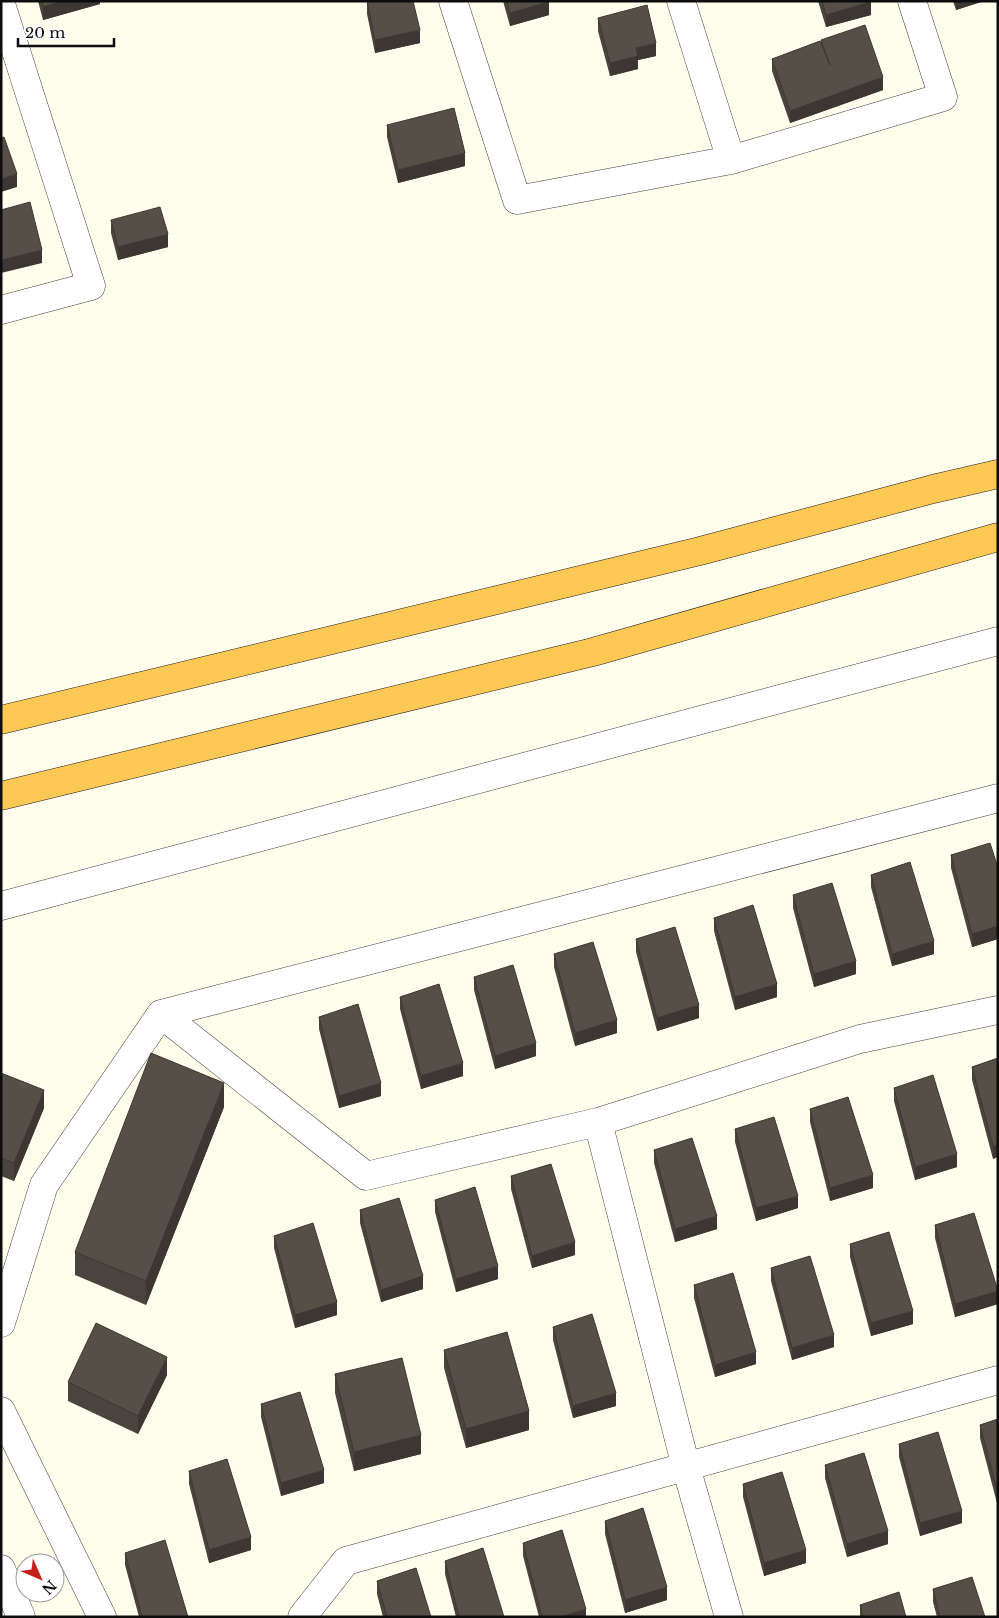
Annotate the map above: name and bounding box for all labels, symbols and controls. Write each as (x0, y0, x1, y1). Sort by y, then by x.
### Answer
scale bar (18, 15, 114, 47)
text: 20 m (25, 23, 65, 42)
north arrow (15, 1553, 65, 1603)
text: N (38, 1576, 60, 1598)

